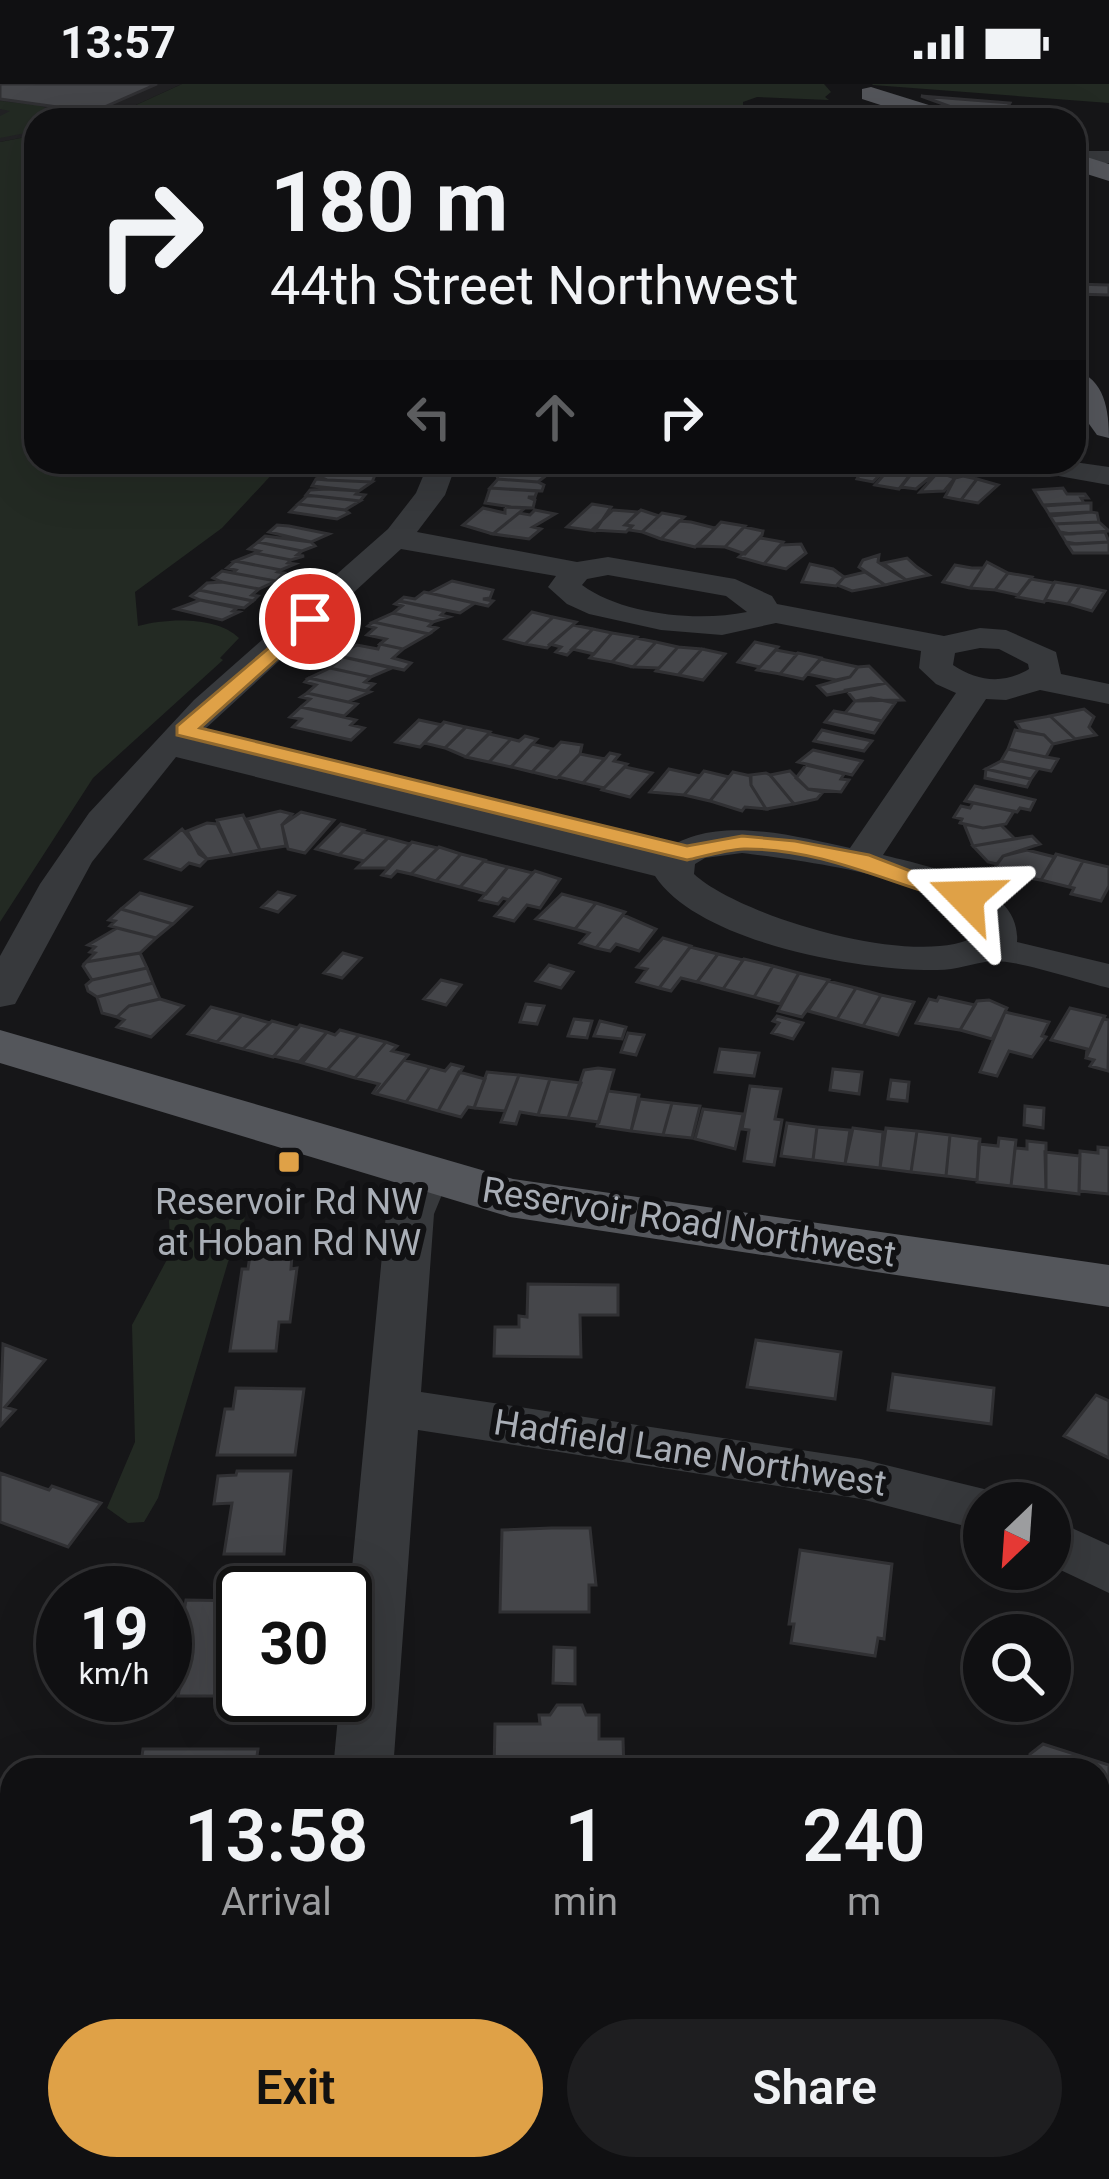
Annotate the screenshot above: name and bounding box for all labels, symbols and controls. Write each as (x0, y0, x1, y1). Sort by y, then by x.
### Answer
text: 13:57 (60, 16, 176, 69)
text: 180 m (270, 153, 508, 252)
icon: right (72, 156, 228, 312)
text: 44th Street Northwest (270, 254, 798, 317)
icon: left (396, 384, 462, 450)
icon: ahead (522, 384, 588, 450)
icon: right (648, 384, 714, 450)
pin (259, 568, 361, 670)
icon: arrive (277, 586, 343, 652)
position arrow (903, 834, 1029, 960)
marker: Reservoir Rd NW at Hoban Rd NW (276, 1149, 302, 1175)
street label: Reservoir Road Northwest (479, 1169, 899, 1275)
place label: Reservoir Rd NW at Hoban Rd NW (155, 1181, 423, 1264)
street label: Hadfield Lane Northwest (491, 1401, 889, 1505)
north arrow (963, 1482, 1071, 1590)
map controls (963, 1482, 1071, 1722)
speed limit sign: 30 (216, 1566, 372, 1722)
text: 19 (80, 1593, 148, 1664)
button: search (963, 1614, 1071, 1722)
text: km/h (79, 1656, 149, 1691)
text: 13:58 (184, 1794, 368, 1879)
text: 1 (565, 1794, 606, 1879)
text: 240 (802, 1794, 926, 1879)
text: Arrival (221, 1879, 332, 1925)
text: min (553, 1879, 618, 1925)
text: m (847, 1879, 881, 1925)
button: Exit (48, 2019, 543, 2157)
button: Share (567, 2019, 1062, 2157)

